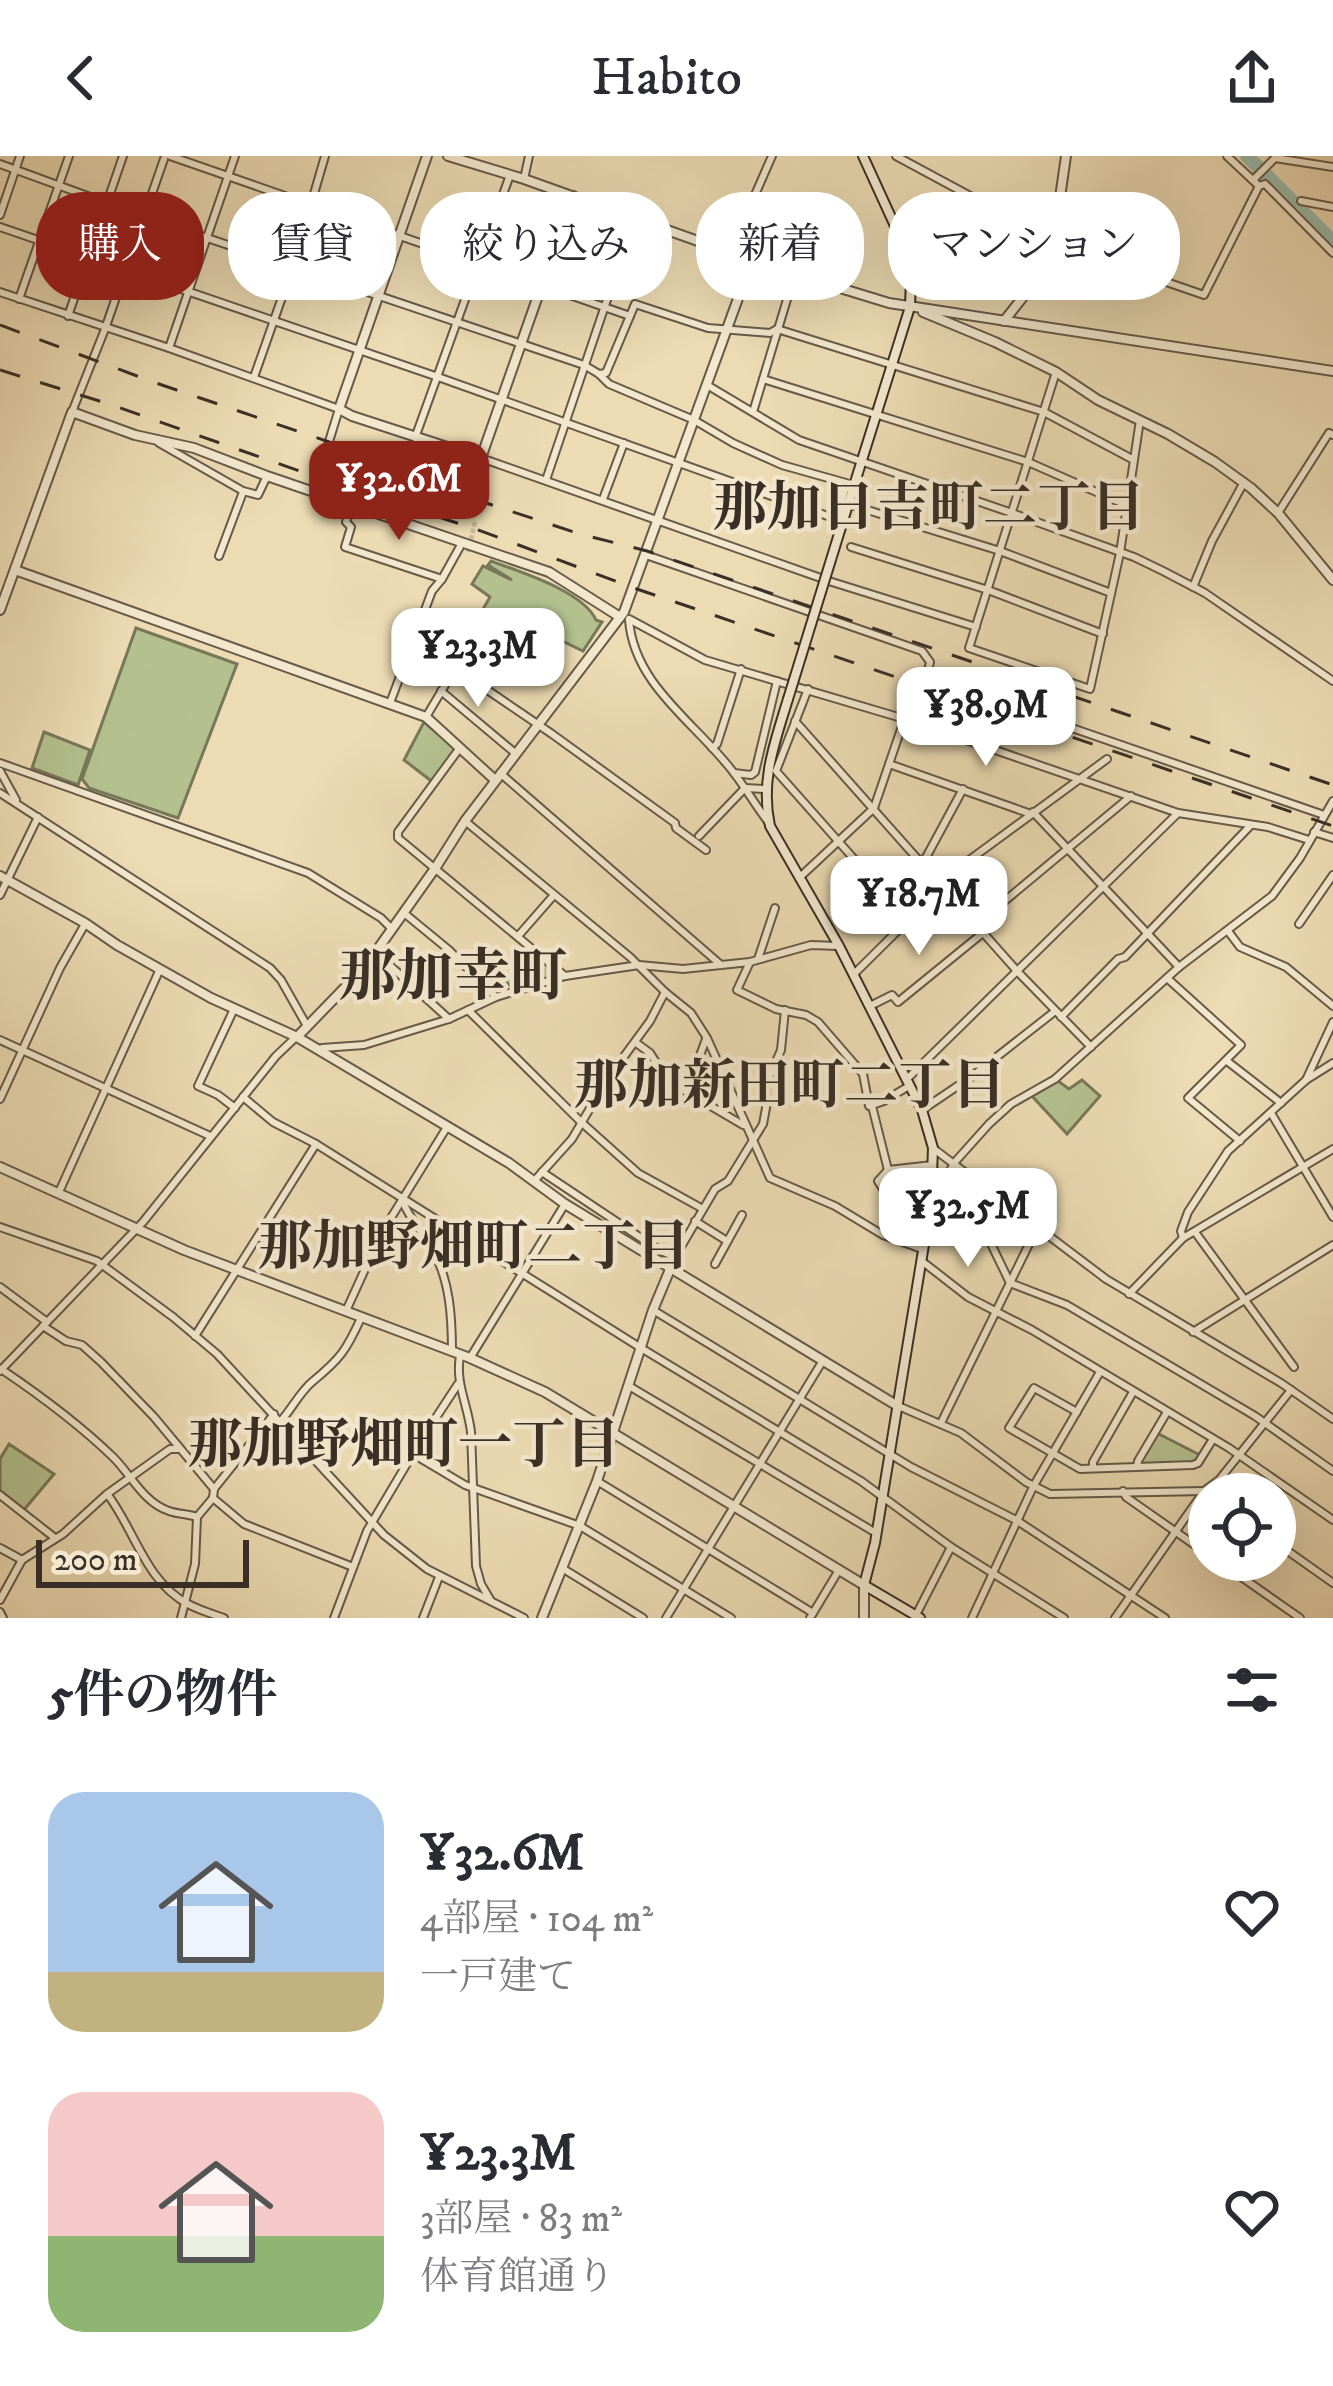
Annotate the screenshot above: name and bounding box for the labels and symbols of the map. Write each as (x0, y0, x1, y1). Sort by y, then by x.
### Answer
pin: ¥32.6M (301, 441, 497, 543)
district label: 那加日吉町二丁目 (713, 476, 1145, 543)
pin: ¥23.3M (380, 608, 576, 710)
pin: ¥38.9M (888, 667, 1084, 769)
pin: ¥18.7M (821, 856, 1017, 958)
district label: 那加幸町 (339, 943, 567, 1014)
district label: 那加新田町二丁目 (574, 1054, 1006, 1121)
pin: ¥32.5M (870, 1168, 1066, 1270)
district label: 那加野畑町二丁目 (258, 1215, 690, 1282)
district label: 那加野畑町一丁目 (188, 1413, 620, 1480)
scale bar (36, 1534, 249, 1587)

